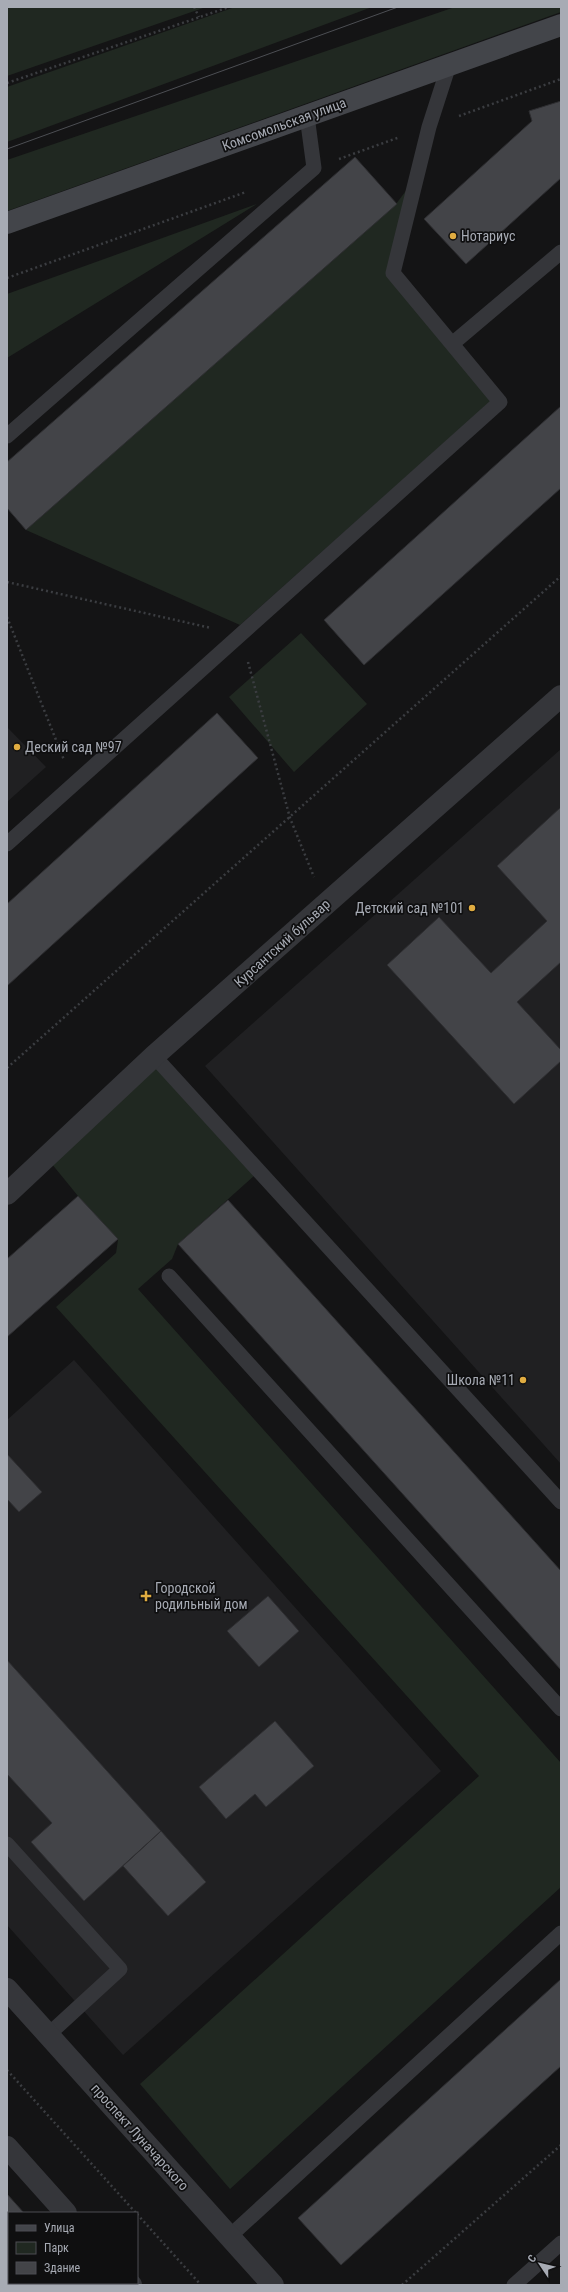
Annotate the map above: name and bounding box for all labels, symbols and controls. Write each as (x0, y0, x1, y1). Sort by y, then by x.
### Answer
street label: Комсомольская улица (220, 94, 348, 154)
place label: Нотариус (461, 228, 515, 244)
marker: Нотариус (448, 231, 458, 241)
place label: Деский сад №97 (25, 739, 122, 755)
marker: Деский сад №97 (12, 742, 22, 752)
street label: Курсантский бульвар (231, 896, 333, 990)
place label: Детский сад №101 (355, 900, 464, 916)
marker: Детский сад №101 (467, 903, 477, 913)
place label: Школа №11 (447, 1372, 515, 1388)
marker: Школа №11 (518, 1375, 528, 1385)
place label: Городской родильный дом (155, 1580, 247, 1612)
marker: Городской родильный дом (140, 1590, 152, 1602)
street label: проспект Луначарского (88, 2080, 192, 2194)
legend (8, 2212, 138, 2284)
text: Улица (44, 2221, 75, 2235)
text: Парк (44, 2241, 69, 2255)
north arrow (520, 2244, 560, 2284)
text: С (525, 2252, 539, 2265)
text: Здание (44, 2261, 81, 2275)

